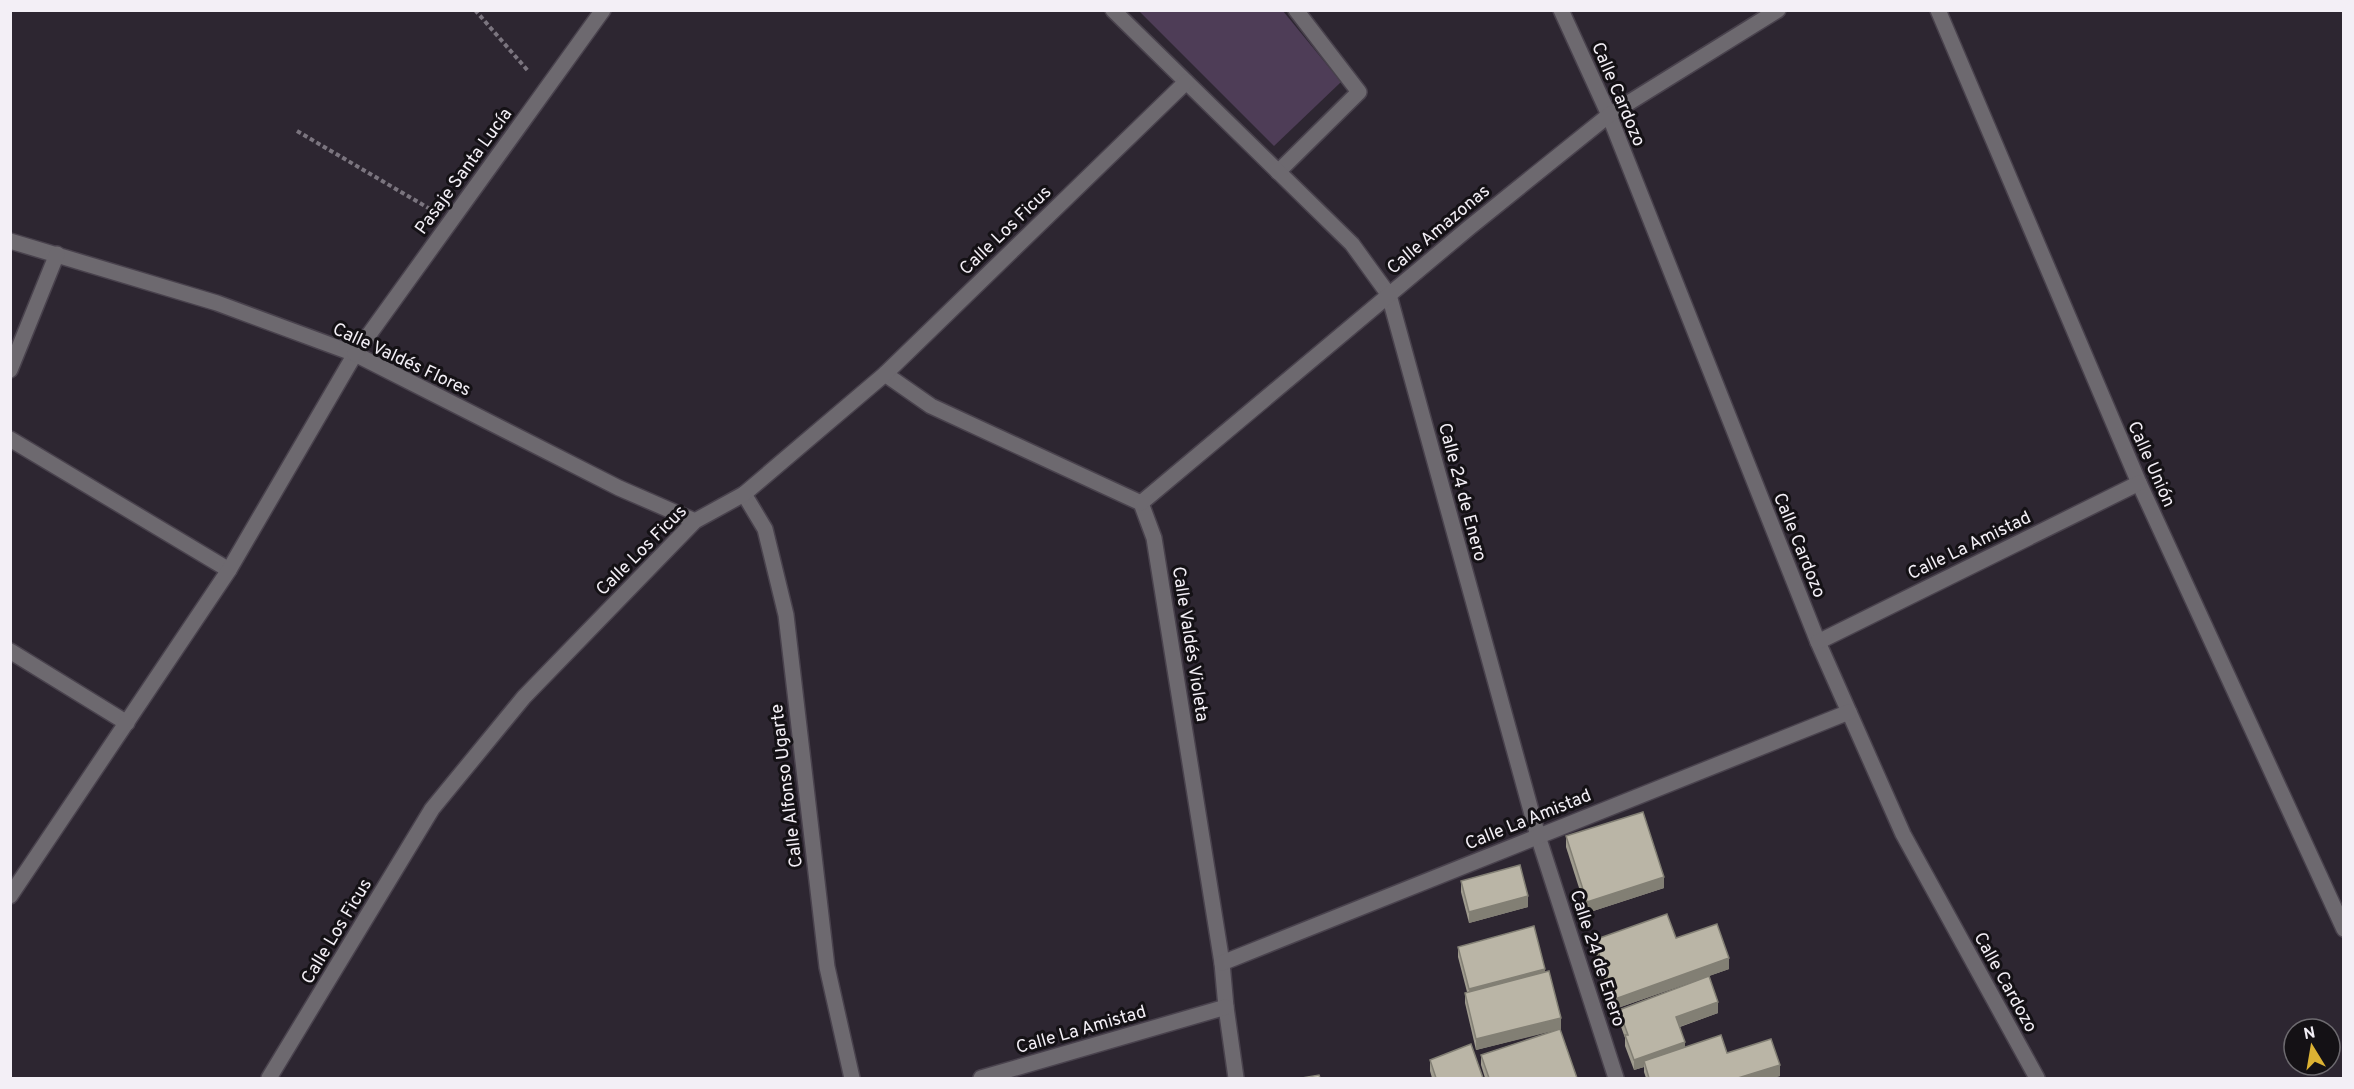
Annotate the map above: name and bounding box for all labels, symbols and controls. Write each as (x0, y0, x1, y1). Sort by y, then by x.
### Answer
street label: Calle Cardozo (1585, 39, 1650, 150)
street label: Pasaje Santa Lucía (411, 104, 518, 240)
street label: Calle Amazonas (1383, 180, 1495, 280)
street label: Calle Los Ficus (955, 181, 1057, 281)
street label: Calle Valdés Flores (328, 318, 474, 403)
street label: Calle Unión (2121, 418, 2180, 511)
street label: Calle 24 de Enero (1432, 421, 1491, 564)
street label: Calle Cardozo (1767, 490, 1830, 601)
street label: Calle Los Ficus (592, 501, 692, 601)
street label: Calle La Amistad (1904, 507, 2035, 586)
street label: Calle Valdés Violeta (1166, 565, 1213, 723)
street label: Calle Alfonso Ugarte (766, 703, 809, 869)
street label: Calle La Amistad (1462, 785, 1595, 856)
street label: Calle Los Ficus (297, 875, 378, 989)
street label: Calle 24 de Enero (1564, 887, 1629, 1030)
street label: Calle Cardozo (1968, 928, 2042, 1037)
street label: Calle La Amistad (1014, 1001, 1149, 1060)
north arrow (2282, 1017, 2342, 1077)
text: N (2302, 1023, 2317, 1045)

